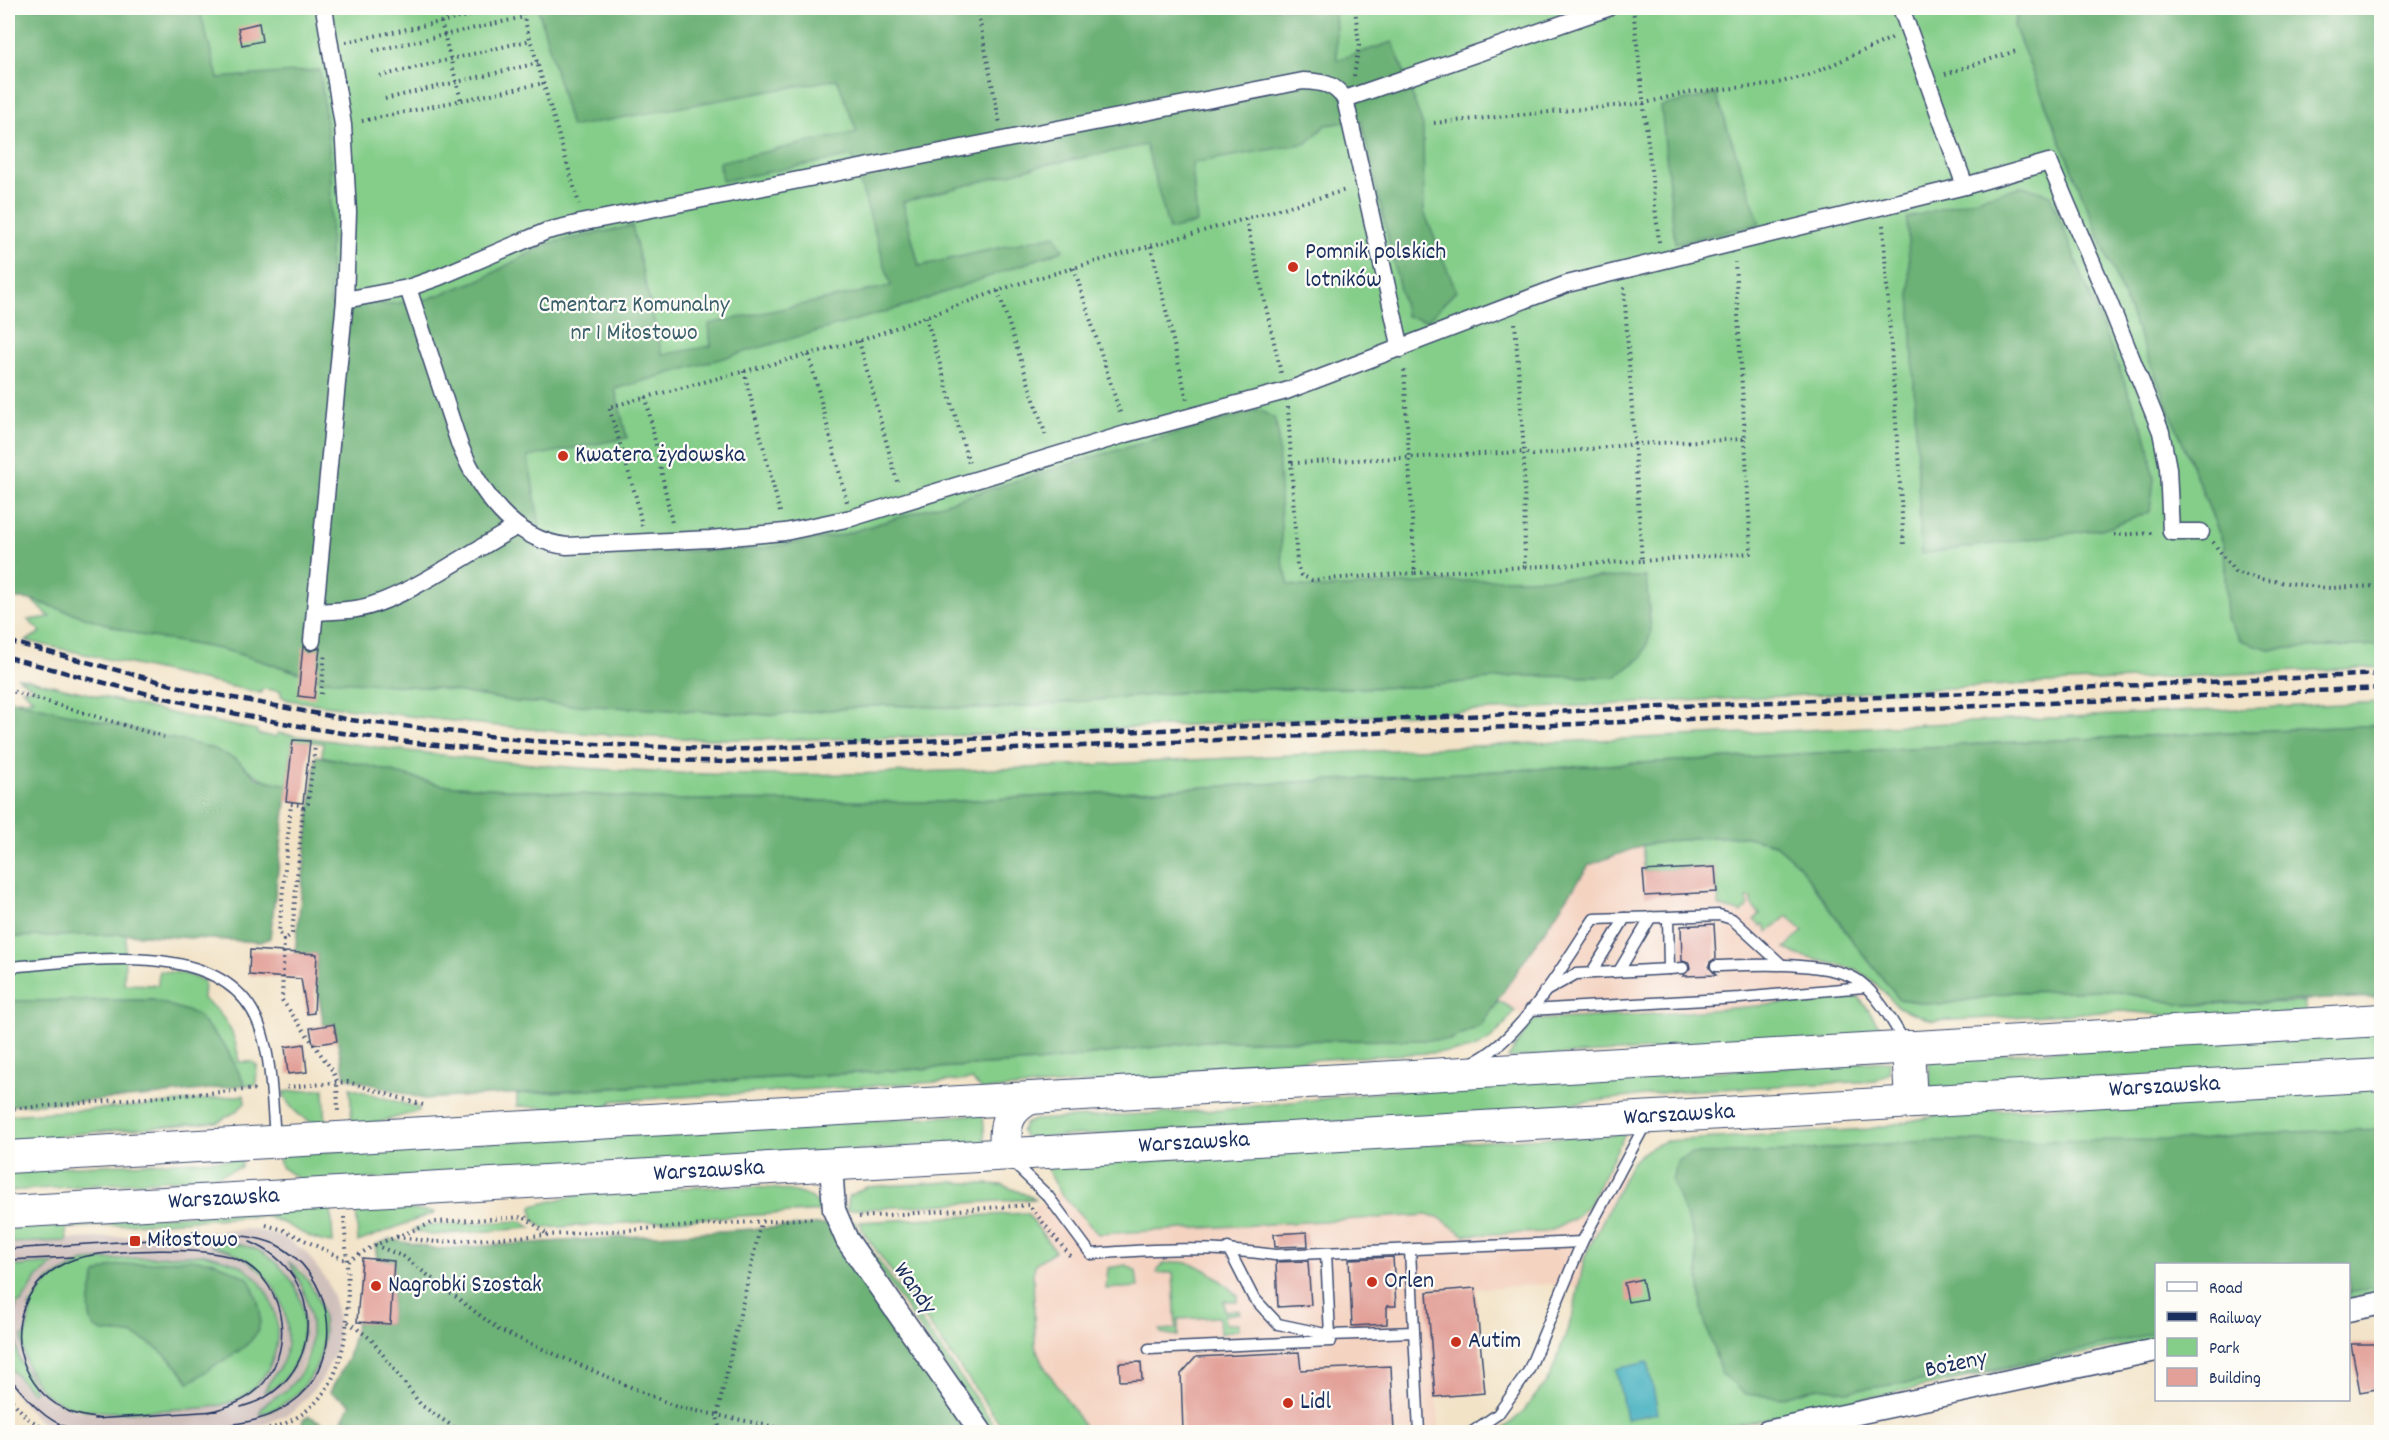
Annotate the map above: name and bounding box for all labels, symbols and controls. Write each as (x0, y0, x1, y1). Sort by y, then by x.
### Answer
place label: Pomnik polskich lotników (1305, 236, 1446, 298)
marker: Pomnik polskich lotników (1286, 260, 1300, 274)
park label: Cmentarz Komunalny nr 1 Miłostowo (538, 289, 731, 351)
place label: Kwatera żydowska (575, 439, 746, 473)
marker: Kwatera żydowska (556, 449, 570, 463)
street label: Warszawska (2108, 1067, 2222, 1108)
street label: Warszawska (1623, 1095, 1736, 1136)
street label: Warszawska (1138, 1123, 1251, 1164)
street label: Warszawska (652, 1151, 766, 1192)
street label: Warszawska (167, 1179, 281, 1220)
place label: Miłostowo (147, 1224, 238, 1258)
marker: Miłostowo (128, 1234, 142, 1248)
street label: Wandy (884, 1256, 945, 1323)
legend (2155, 1263, 2350, 1401)
place label: Orlen (1384, 1265, 1434, 1299)
place label: Nagrobki Szostak (388, 1269, 542, 1303)
marker: Orlen (1365, 1275, 1379, 1289)
text: Road (2209, 1277, 2243, 1302)
marker: Nagrobki Szostak (369, 1279, 383, 1293)
text: Railway (2209, 1307, 2262, 1332)
place label: Autim (1468, 1325, 1521, 1359)
marker: Autim (1449, 1335, 1463, 1349)
text: Park (2209, 1337, 2240, 1362)
street label: Bożeny (1922, 1342, 1991, 1388)
text: Building (2209, 1367, 2261, 1392)
place label: Lidl (1300, 1386, 1331, 1420)
marker: Lidl (1281, 1396, 1295, 1410)

